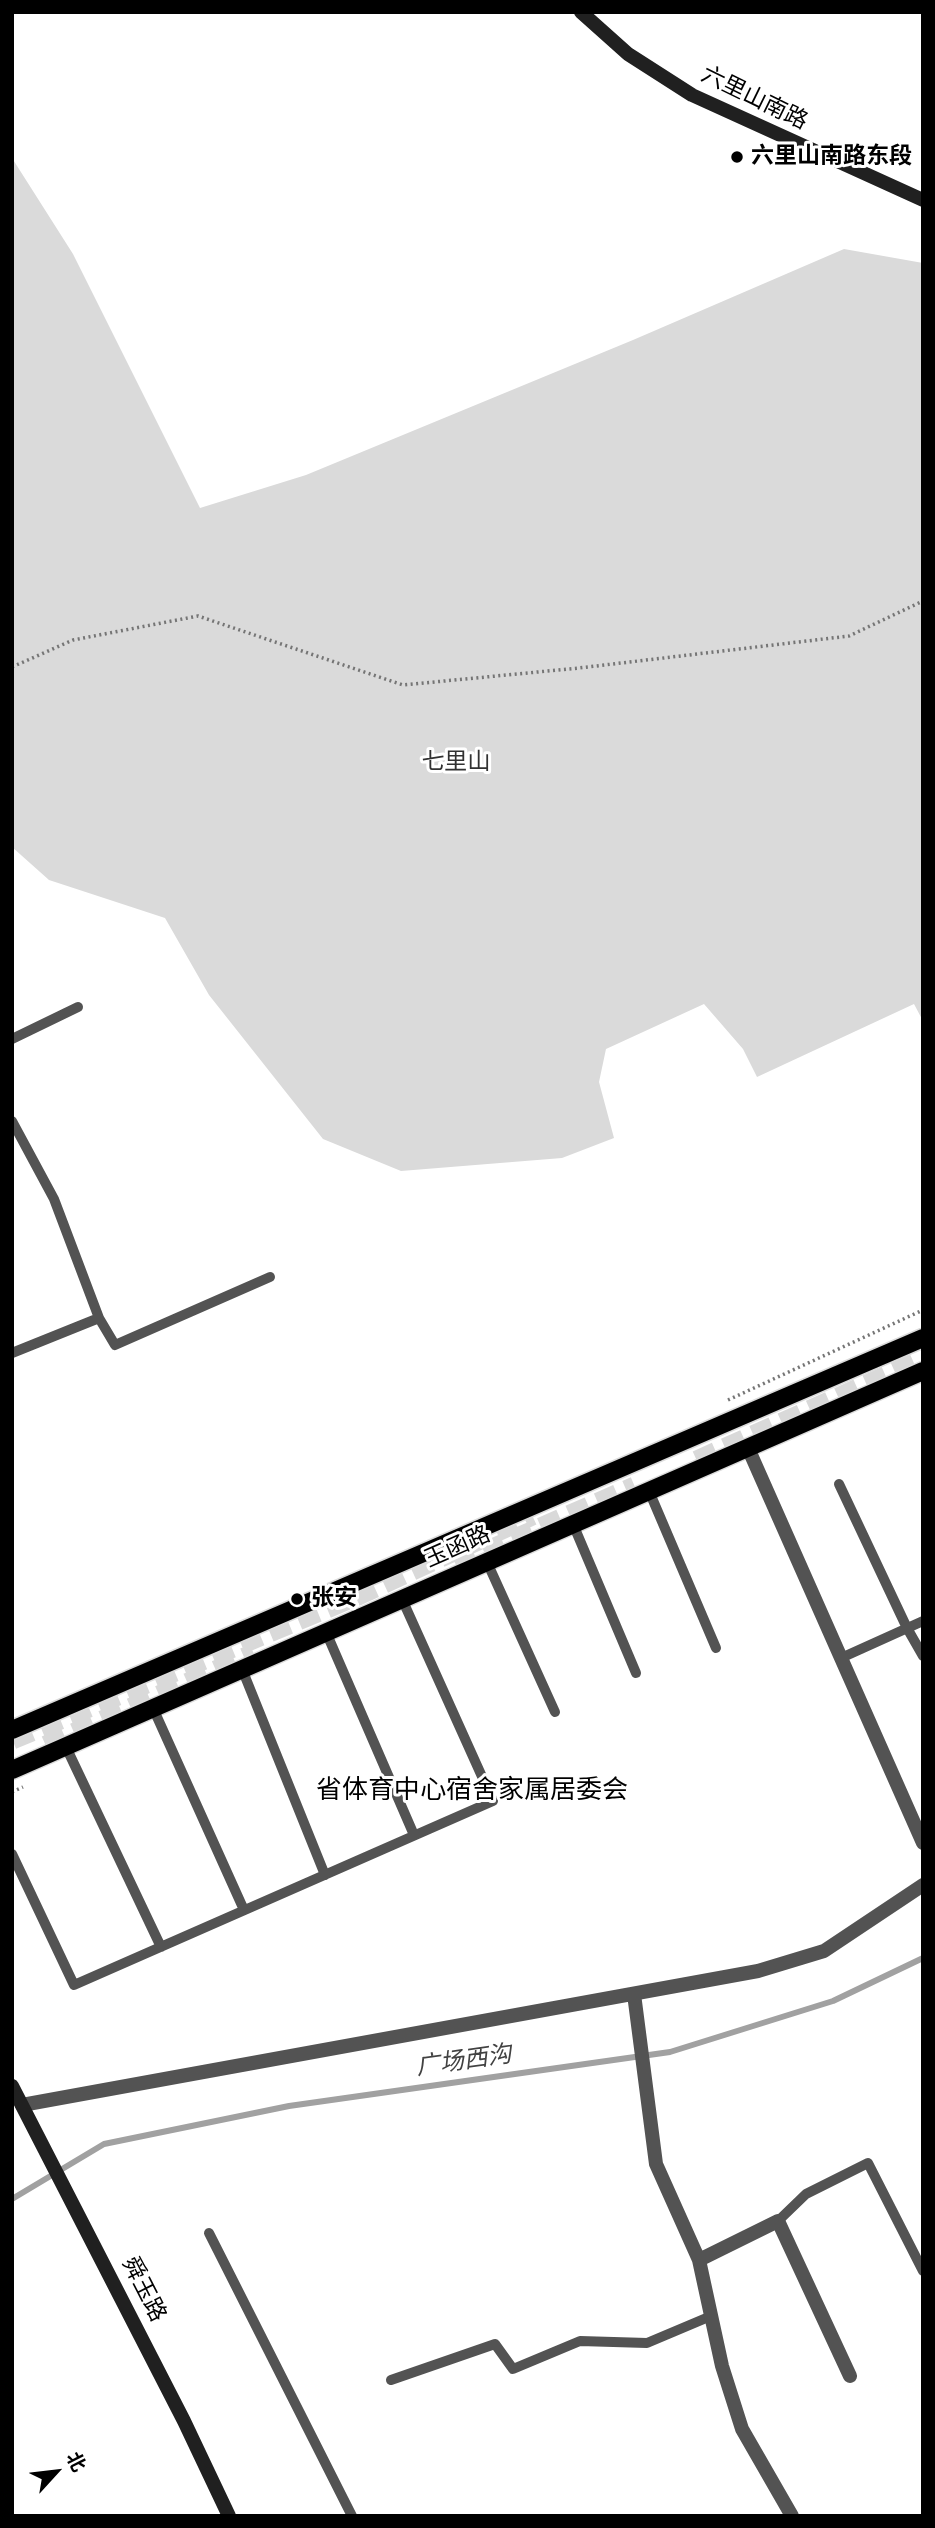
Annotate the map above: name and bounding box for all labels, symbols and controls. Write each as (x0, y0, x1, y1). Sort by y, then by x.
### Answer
street label: 六里山南路 (696, 61, 812, 137)
place label: 六里山南路东段 (751, 143, 912, 171)
marker: 六里山南路东段 (729, 149, 745, 165)
park label: 七里山 (422, 749, 490, 777)
street label: 玉函路 (421, 1521, 495, 1575)
place label: 张安 (311, 1585, 357, 1613)
marker: 张安 (289, 1591, 305, 1607)
district label: 省体育中心宿舍家属居委会 (316, 1775, 628, 1807)
water label: 广场西沟 (414, 2041, 514, 2083)
street label: 舜玉路 (115, 2253, 171, 2327)
north arrow (21, 2437, 91, 2507)
text: 北 (61, 2449, 90, 2476)

